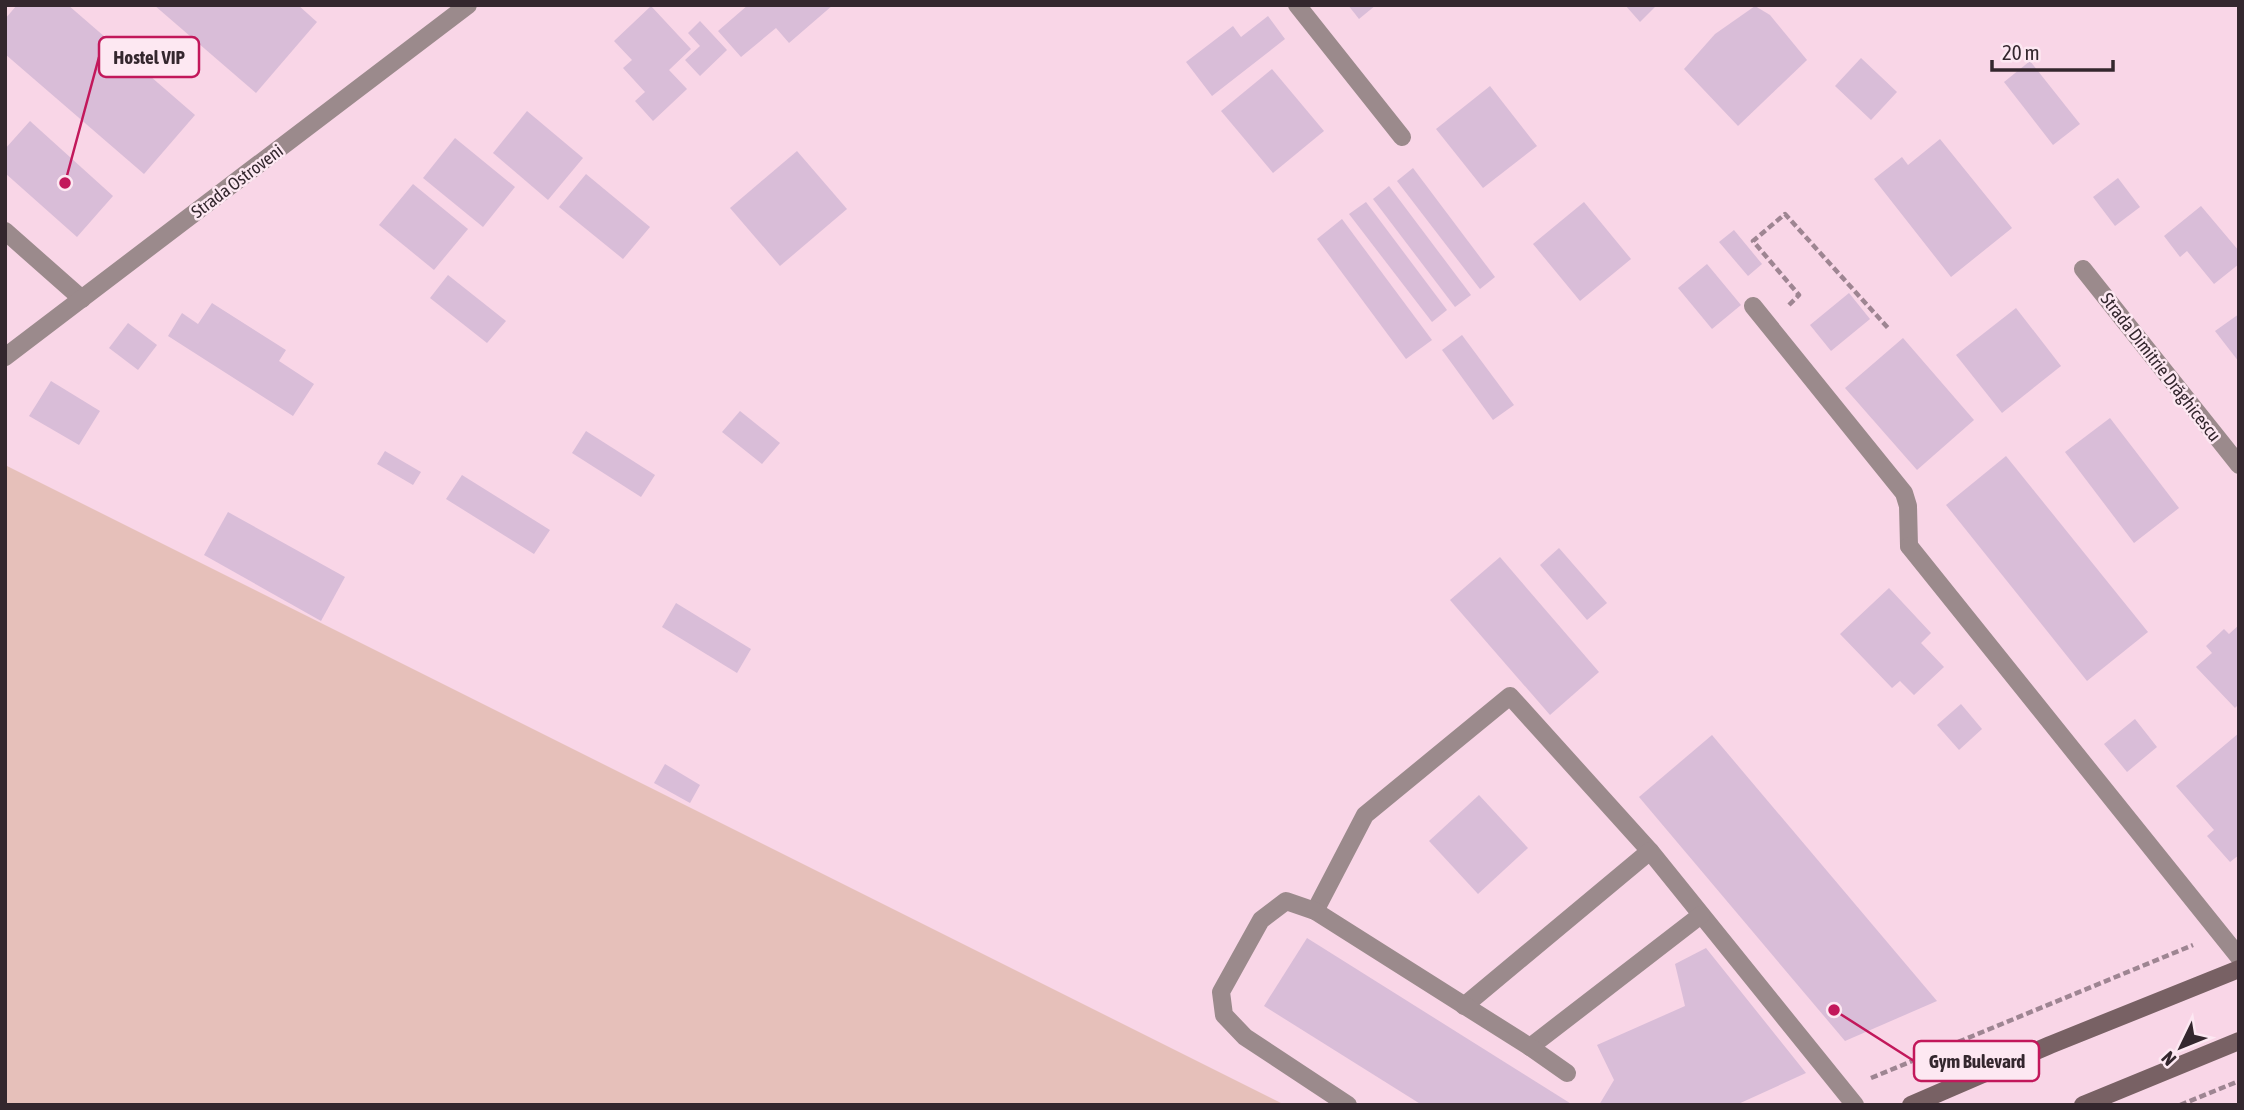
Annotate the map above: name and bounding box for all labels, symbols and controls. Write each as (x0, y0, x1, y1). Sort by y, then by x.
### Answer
scale bar (1992, 28, 2113, 72)
callout: Hostel VIP (99, 37, 199, 77)
text: 20 m (2002, 40, 2040, 64)
text: Hostel VIP (113, 46, 186, 68)
street label: Strada Ostroveni (187, 140, 287, 222)
street label: Strada Dimitrie Drăghicescu (2097, 289, 2225, 445)
north arrow (2146, 1012, 2216, 1082)
callout: Gym Bulevard (1914, 1041, 2039, 1081)
text: N (2157, 1047, 2180, 1070)
text: Gym Bulevard (1929, 1050, 2025, 1072)

